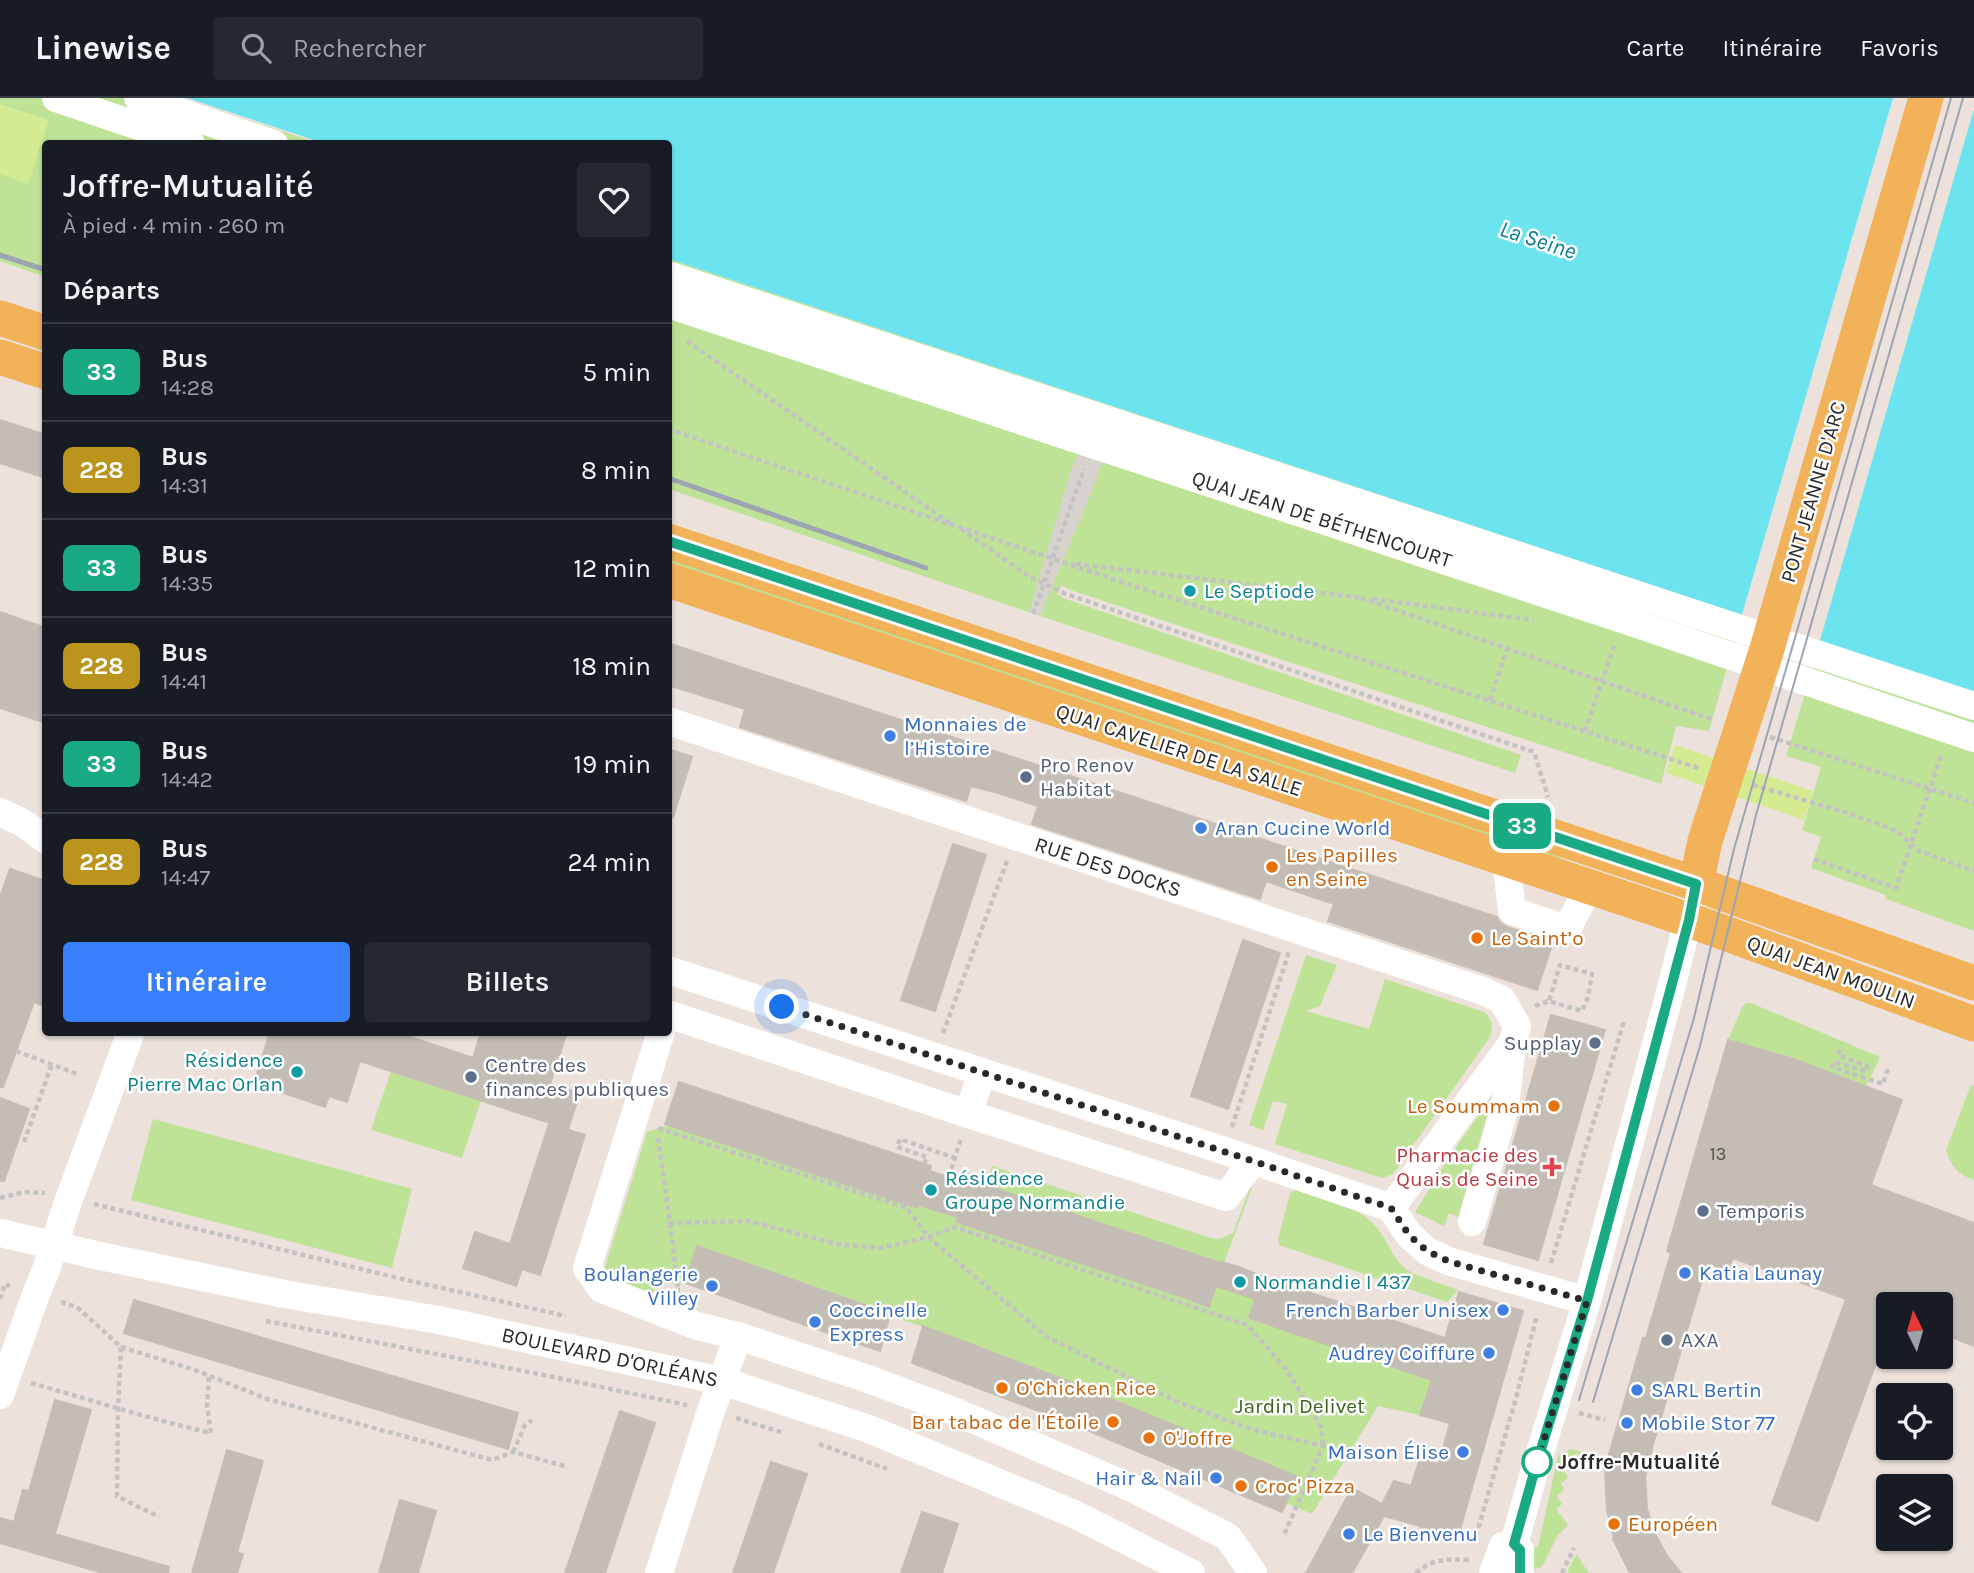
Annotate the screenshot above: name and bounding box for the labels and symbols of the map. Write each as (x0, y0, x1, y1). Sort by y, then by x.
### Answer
water label: La Seine (1496, 215, 1580, 265)
street label: PONT JEANNE D'ARC (1776, 399, 1850, 585)
street label: QUAI JEAN DE BÉTHENCOURT (1189, 466, 1455, 573)
place label: Le Septiode (1204, 579, 1314, 603)
marker: Le Septiode (1182, 583, 1198, 599)
street label: QUAI CAVELIER DE LA SALLE (1053, 699, 1305, 801)
place label: Monnaies de l’Histoire (904, 712, 1026, 760)
marker: Monnaies de l’Histoire (882, 728, 898, 744)
place label: Pro Renov Habitat (1040, 753, 1134, 801)
marker: Pro Renov Habitat (1018, 769, 1034, 785)
line badge: 33 (1490, 803, 1554, 849)
place label: Aran Cucine World (1215, 816, 1391, 840)
marker: Aran Cucine World (1193, 820, 1209, 836)
street label: RUE DES DOCKS (1032, 832, 1184, 902)
place label: Les Papilles en Seine (1286, 843, 1398, 891)
marker: Les Papilles en Seine (1264, 859, 1280, 875)
place label: Le Saint’o (1491, 926, 1584, 950)
marker: Le Saint’o (1469, 930, 1485, 946)
street label: QUAI JEAN MOULIN (1744, 930, 1918, 1014)
your location (764, 989, 799, 1024)
place label: Supplay (1504, 1031, 1581, 1055)
marker: Supplay (1587, 1035, 1603, 1051)
place label: Résidence Pierre Mac Orlan (127, 1048, 283, 1096)
place label: Centre des finances publiques (485, 1053, 669, 1101)
marker: Résidence Pierre Mac Orlan (289, 1064, 305, 1080)
marker: Centre des finances publiques (463, 1069, 479, 1085)
place label: Le Soummam (1407, 1094, 1540, 1118)
marker: Le Soummam (1546, 1098, 1562, 1114)
place label: Pharmacie des Quais de Seine (1396, 1143, 1538, 1191)
house number: 13 (1710, 1143, 1726, 1165)
marker: Pharmacie des Quais de Seine (1544, 1159, 1560, 1175)
place label: Résidence Groupe Normandie (945, 1166, 1125, 1214)
marker: Résidence Groupe Normandie (923, 1182, 939, 1198)
place label: Temporis (1717, 1199, 1805, 1223)
marker: Temporis (1695, 1203, 1711, 1219)
place label: Katia Launay (1699, 1261, 1822, 1285)
place label: Boulangerie Villey (583, 1262, 698, 1310)
marker: Katia Launay (1677, 1265, 1693, 1281)
place label: Normandie I 437 (1254, 1270, 1411, 1294)
marker: Normandie I 437 (1232, 1274, 1248, 1290)
marker: Boulangerie Villey (704, 1278, 720, 1294)
north arrow (1876, 1292, 1953, 1368)
place label: Coccinelle Express (829, 1298, 927, 1346)
place label: French Barber Unisex (1285, 1298, 1489, 1322)
marker: French Barber Unisex (1495, 1302, 1511, 1318)
marker: Coccinelle Express (807, 1314, 823, 1330)
street label: BOULEVARD D'ORLÉANS (500, 1322, 720, 1392)
place label: AXA (1681, 1328, 1719, 1352)
marker: AXA (1659, 1332, 1675, 1348)
place label: Audrey Coiffure (1329, 1341, 1475, 1365)
marker: Audrey Coiffure (1481, 1345, 1497, 1361)
place label: O'Chicken Rice (1016, 1376, 1156, 1400)
place label: SARL Bertin (1651, 1378, 1762, 1402)
marker: O'Chicken Rice (994, 1380, 1010, 1396)
marker: SARL Bertin (1629, 1382, 1645, 1398)
park label: Jardin Delivet (1235, 1394, 1365, 1418)
place label: Bar tabac de l'Étoile (911, 1410, 1099, 1434)
place label: Mobile Stor 77 (1641, 1411, 1775, 1435)
marker: Bar tabac de l'Étoile (1105, 1414, 1121, 1430)
marker: Mobile Stor 77 (1619, 1415, 1635, 1431)
place label: O'Joffre (1163, 1426, 1232, 1450)
marker: O'Joffre (1141, 1430, 1157, 1446)
place label: Maison Élise (1327, 1440, 1449, 1464)
marker: Maison Élise (1455, 1444, 1471, 1460)
marker: Joffre-Mutualité (1522, 1447, 1552, 1477)
place label: Joffre-Mutualité (1558, 1450, 1720, 1474)
place label: Hair & Nail (1095, 1466, 1202, 1490)
marker: Hair & Nail (1208, 1470, 1224, 1486)
place label: Croc' Pizza (1255, 1474, 1355, 1498)
marker: Croc' Pizza (1233, 1478, 1249, 1494)
place label: Européen (1628, 1512, 1718, 1536)
marker: Européen (1606, 1516, 1622, 1532)
place label: Le Bienvenu (1363, 1522, 1478, 1546)
marker: Le Bienvenu (1341, 1526, 1357, 1542)

